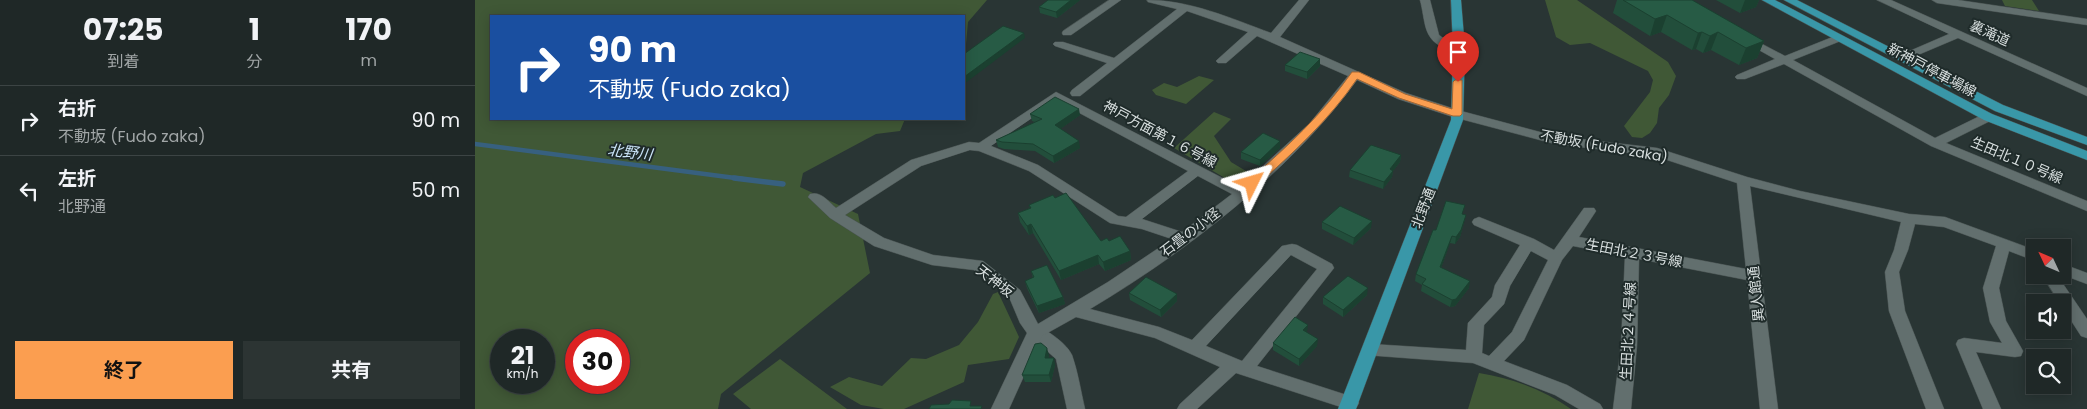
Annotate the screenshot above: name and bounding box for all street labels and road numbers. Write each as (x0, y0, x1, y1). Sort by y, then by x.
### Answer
street label: 裏滝道 (1967, 15, 2013, 51)
street label: 新神戸停車場線 (1884, 38, 1980, 102)
street label: 神戸方面第１６号線 (1100, 96, 1220, 172)
street label: 不動坂 (Fudo zaka) (1539, 125, 1669, 167)
street label: 生田北１０号線 (1968, 132, 2066, 188)
street label: 北野通 (1406, 185, 1440, 231)
street label: 石畳の小径 (1156, 203, 1224, 261)
street label: 生田北２３号線 (1584, 234, 1684, 272)
street label: 天神坂 (972, 260, 1018, 302)
street label: 異人館通 (1743, 265, 1769, 323)
street label: 生田北２４号線 (1615, 282, 1641, 380)

